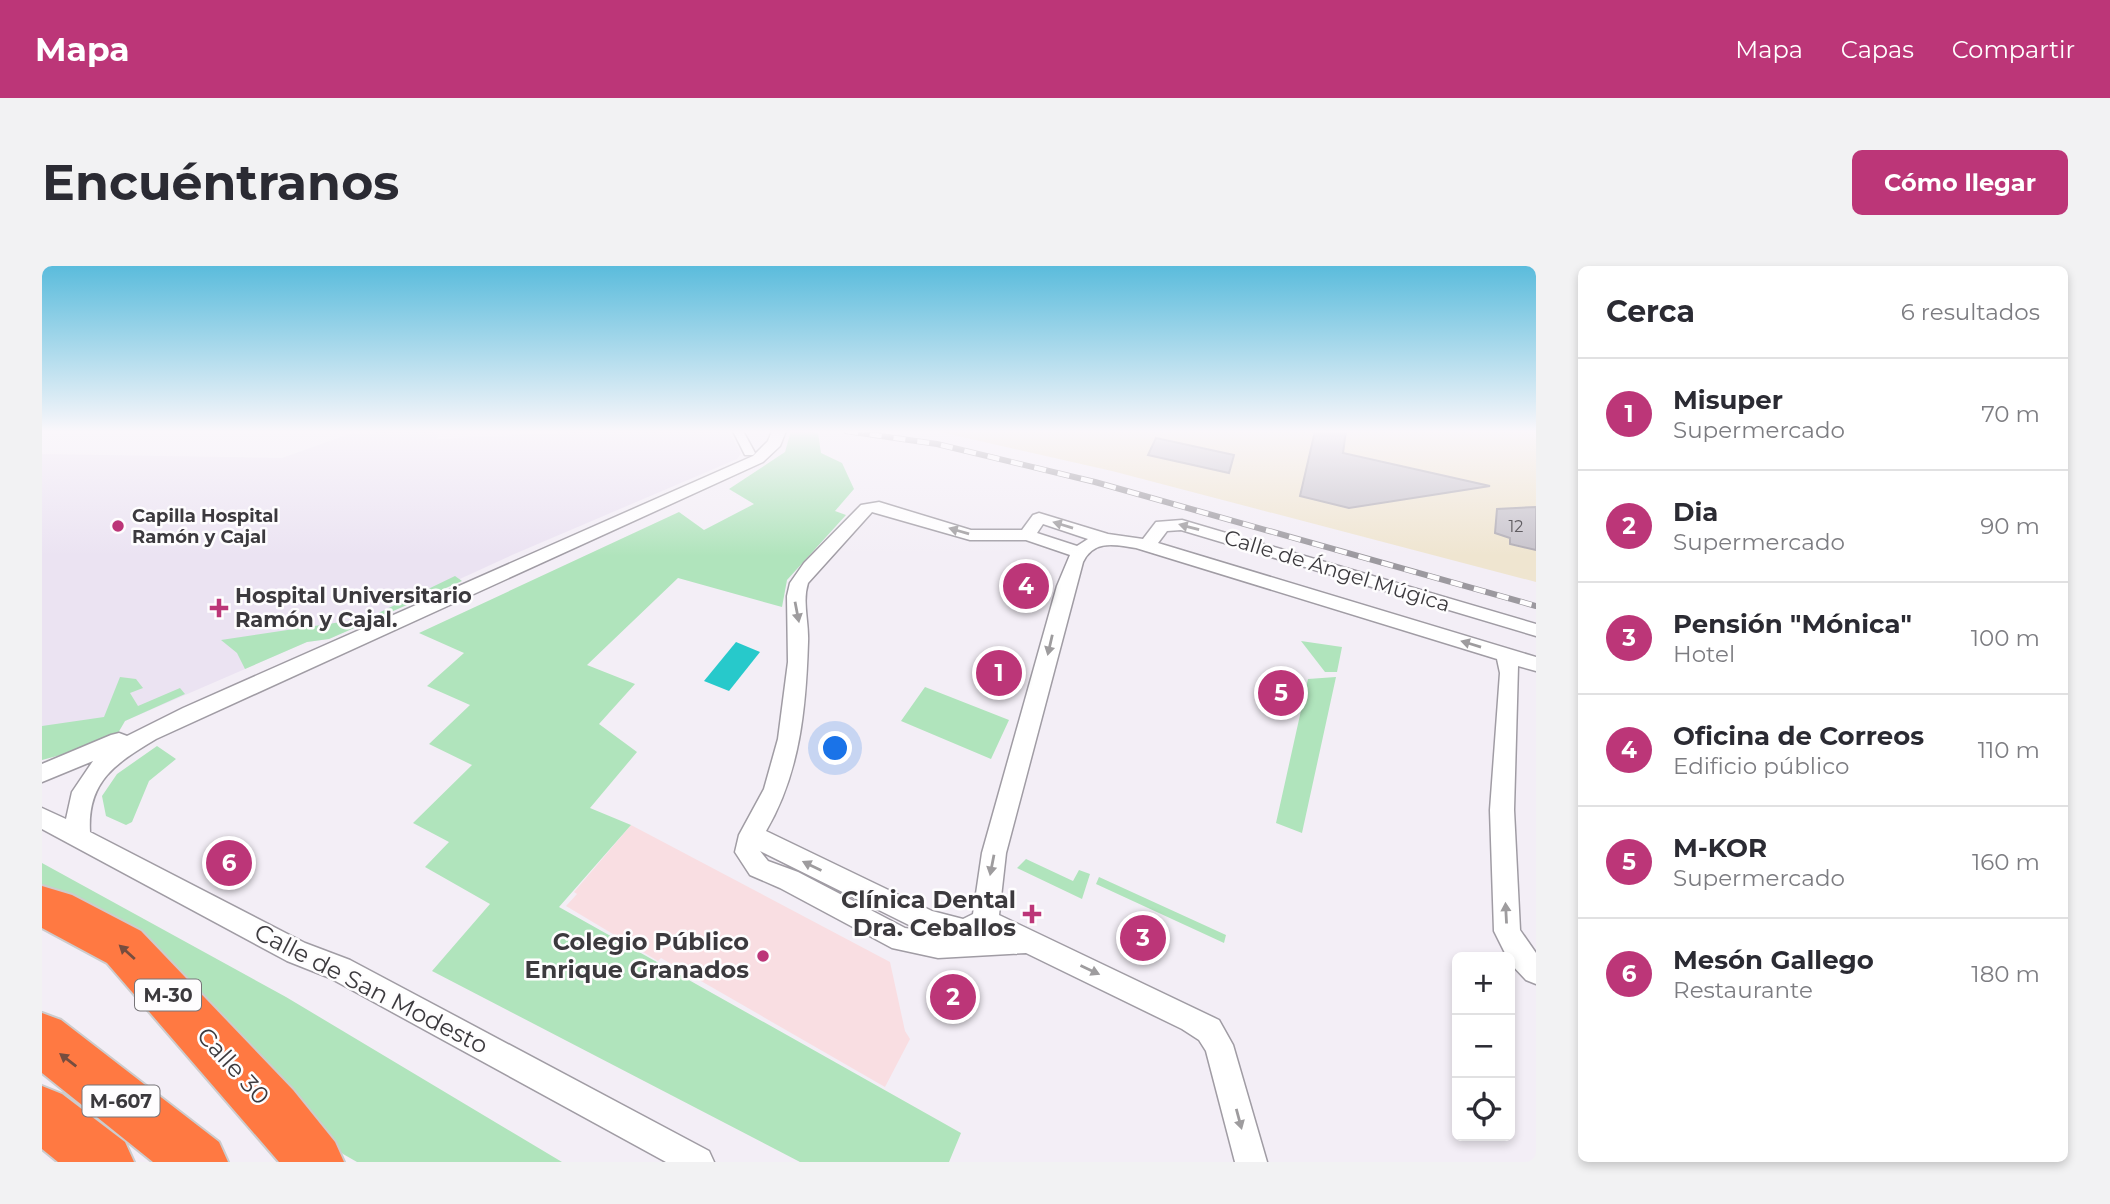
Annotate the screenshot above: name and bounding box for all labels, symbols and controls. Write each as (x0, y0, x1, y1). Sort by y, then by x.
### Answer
text: Mapa (35, 29, 130, 69)
text: Mapa (1735, 35, 1803, 64)
text: Capas (1841, 35, 1914, 64)
text: Compartir (1952, 35, 2075, 64)
button: Cómo llegar (1852, 150, 2068, 215)
text: Encuéntranos (42, 153, 399, 212)
text: Cerca (1606, 293, 1695, 330)
text: 6 resultados (1901, 298, 2040, 326)
text: Misuper (1673, 384, 1783, 416)
text: 1 (1624, 400, 1634, 428)
text: 70 m (1981, 400, 2040, 428)
text: Supermercado (1673, 416, 1845, 444)
text: Dia (1673, 496, 1718, 528)
place label: Capilla Hospital Ramón y Cajal (132, 505, 279, 548)
text: 2 (1622, 512, 1636, 540)
text: 90 m (1980, 512, 2040, 540)
house number: 12 (1509, 517, 1523, 536)
marker: Capilla Hospital Ramón y Cajal (110, 518, 126, 534)
one-way arrow (1052, 519, 1073, 530)
one-way arrow (1178, 522, 1199, 532)
street label: Calle de Ángel Múgica (1221, 524, 1453, 617)
one-way arrow (948, 526, 969, 536)
text: Supermercado (1673, 528, 1845, 556)
pin: 4 (1003, 560, 1049, 612)
place label: Hospital Universitario Ramón y Cajal. (235, 583, 472, 632)
marker: Hospital Universitario Ramón y Cajal. (209, 598, 229, 618)
one-way arrow (792, 601, 803, 623)
text: Pensión "Mónica" (1673, 608, 1912, 640)
text: 3 (1622, 624, 1636, 652)
text: 100 m (1971, 624, 2040, 652)
one-way arrow (1044, 635, 1055, 657)
one-way arrow (1460, 639, 1481, 649)
text: Hotel (1673, 640, 1735, 668)
pin: 1 (976, 647, 1022, 699)
pin: 5 (1258, 667, 1304, 719)
text: Oficina de Correos (1673, 720, 1924, 752)
your location (818, 731, 852, 765)
text: 4 (1621, 736, 1637, 764)
text: 110 m (1978, 736, 2040, 764)
text: Edificio público (1673, 752, 1849, 780)
text: M-KOR (1673, 832, 1767, 864)
pin: 6 (206, 837, 252, 889)
text: 5 (1622, 848, 1636, 876)
text: 160 m (1972, 848, 2040, 876)
one-way arrow (986, 854, 997, 876)
one-way arrow (802, 860, 822, 871)
text: Supermercado (1673, 864, 1845, 892)
place label: Clínica Dental Dra. Ceballos (841, 885, 1016, 942)
one-way arrow (1500, 902, 1511, 924)
marker: Clínica Dental Dra. Ceballos (1022, 904, 1042, 924)
pin: 3 (1120, 912, 1166, 964)
street label: Calle de San Modesto (250, 917, 493, 1060)
place label: Colegio Público Enrique Granados (525, 927, 749, 984)
one-way arrow (118, 944, 136, 960)
text: Mesón Gallego (1673, 944, 1874, 976)
marker: Colegio Público Enrique Granados (755, 948, 771, 964)
map controls (1452, 952, 1515, 1141)
button: + (1452, 952, 1515, 1015)
text: 6 (1622, 960, 1636, 988)
text: 180 m (1971, 960, 2040, 988)
one-way arrow (1080, 965, 1100, 976)
pin: 2 (930, 971, 976, 1023)
text: Restaurante (1673, 976, 1813, 1004)
road number: M-30 (135, 980, 201, 1010)
button: − (1452, 1015, 1515, 1078)
street label: Calle 30 (191, 1021, 276, 1110)
one-way arrow (60, 1052, 78, 1067)
button: locate (1452, 1078, 1515, 1141)
road number: M-607 (83, 1086, 160, 1116)
one-way arrow (1234, 1108, 1245, 1130)

